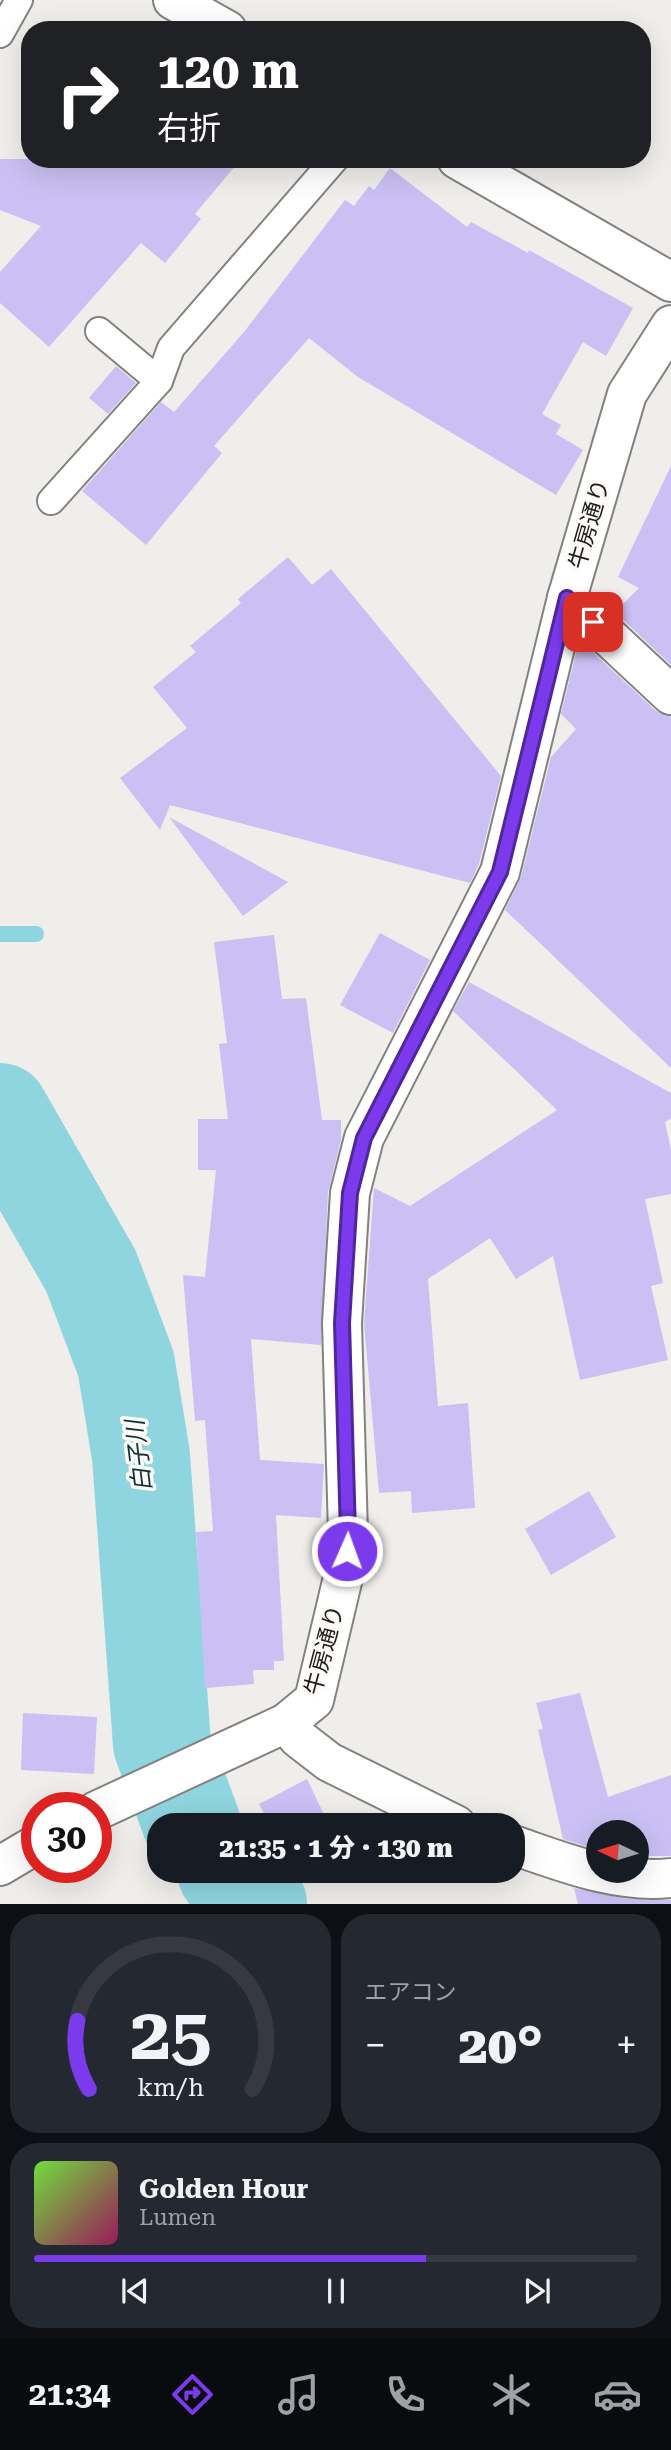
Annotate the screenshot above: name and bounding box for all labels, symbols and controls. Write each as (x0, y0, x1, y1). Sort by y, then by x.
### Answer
text: 120 m (157, 43, 299, 100)
icon: right (42, 49, 133, 140)
text: 右折 (157, 109, 221, 147)
street label: 牛房通り (564, 476, 615, 572)
pin (563, 592, 623, 652)
icon: arrive (574, 603, 612, 641)
water label: 白子川 (120, 1416, 157, 1493)
position arrow (310, 1514, 384, 1588)
street label: 牛房通り (300, 1602, 349, 1698)
speed limit sign: 30 (21, 1792, 112, 1883)
north arrow (586, 1820, 649, 1883)
map controls (586, 1820, 649, 1883)
text: 21:35 · 1 分 · 130 m (219, 1833, 453, 1863)
text: エアコン (365, 1979, 457, 2006)
text: 25 (129, 1993, 211, 2078)
text: 20° (459, 2015, 543, 2076)
text: − (365, 2023, 386, 2067)
text: + (616, 2023, 637, 2067)
text: km/h (137, 2073, 204, 2102)
text: Golden Hour (139, 2174, 308, 2204)
text: Lumen (139, 2204, 216, 2231)
icon: previous (116, 2272, 154, 2310)
icon: pause (317, 2272, 355, 2310)
icon: next (518, 2272, 556, 2310)
icon: directions (168, 2370, 217, 2419)
icon: music (274, 2370, 323, 2419)
icon: phone (381, 2370, 430, 2419)
icon: climate (487, 2370, 536, 2419)
icon: car (593, 2370, 642, 2419)
text: 21:34 (29, 2375, 110, 2413)

